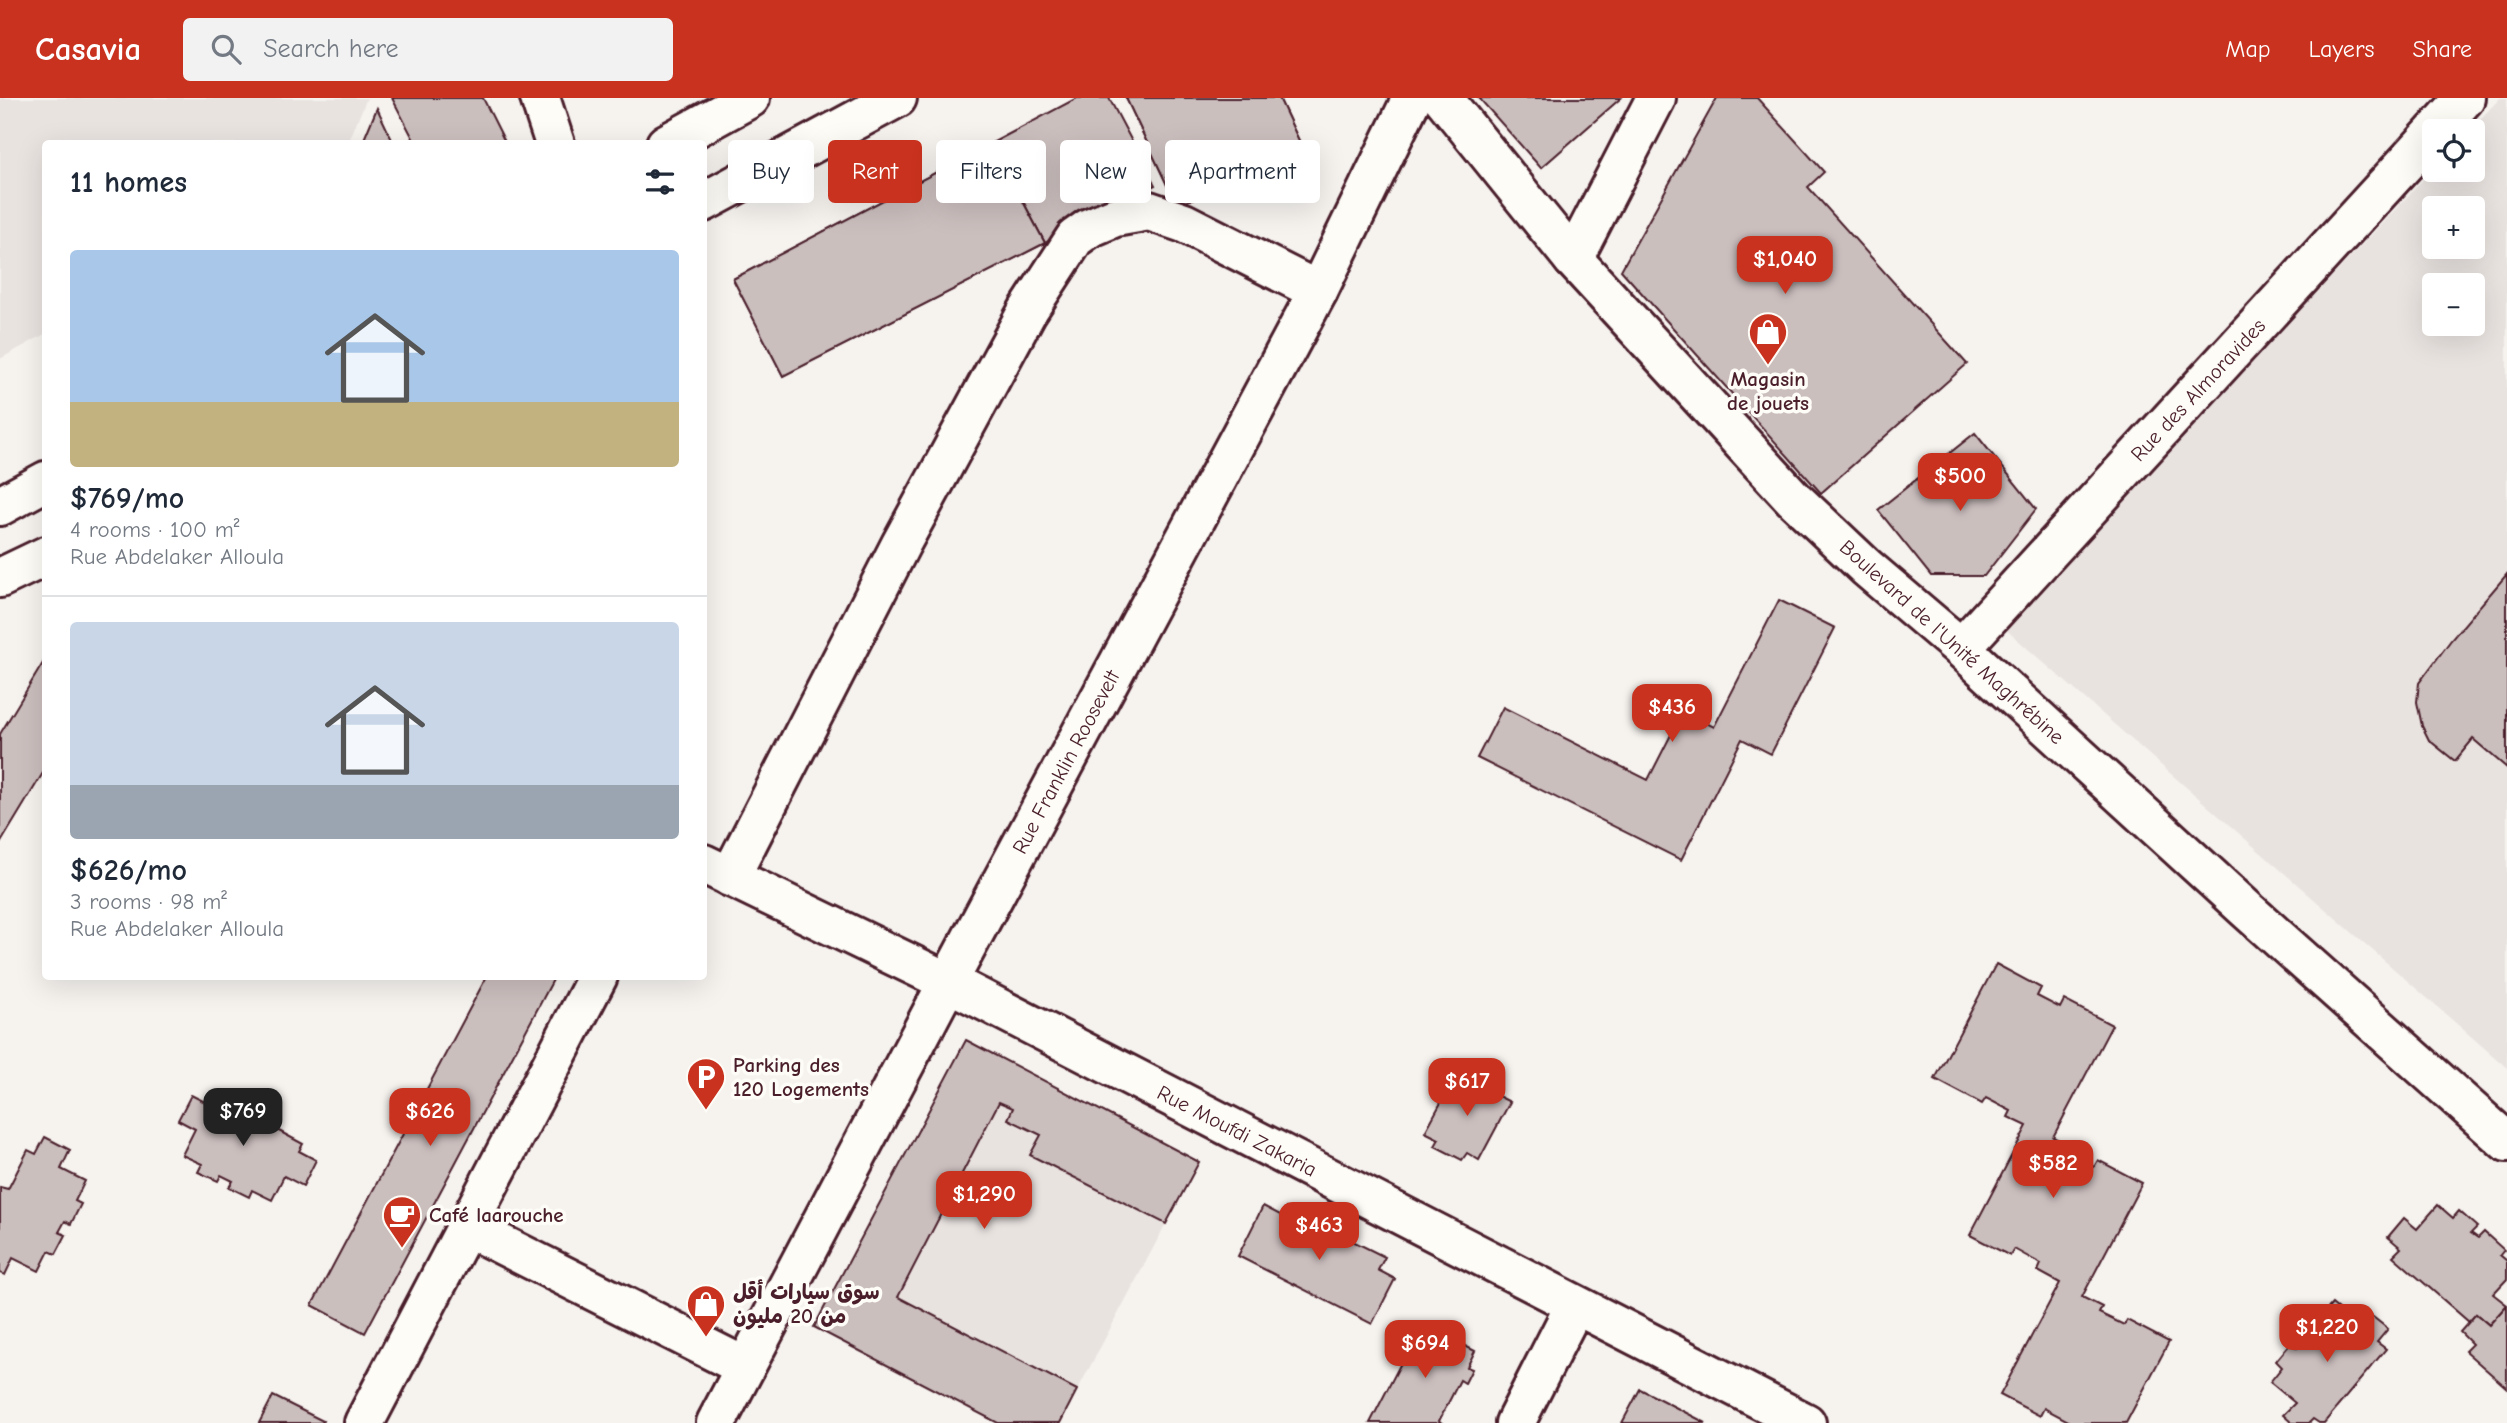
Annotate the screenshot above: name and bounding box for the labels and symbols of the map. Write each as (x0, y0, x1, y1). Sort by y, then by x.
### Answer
pin: $1,040 (1728, 236, 1842, 296)
shop icon: Magasin de jouets (1747, 311, 1789, 366)
street label: Rue des Almoravides (2126, 314, 2270, 466)
place label: Magasin de jouets (1727, 367, 1809, 415)
pin: $500 (1919, 454, 2001, 513)
street label: Boulevard de l'Unité Maghrébine (1835, 535, 2069, 749)
street label: Rue Franklin Roosevelt (1007, 665, 1125, 858)
pin: $436 (1631, 684, 1713, 744)
place label: Parking des 120 Logements (733, 1053, 869, 1101)
parking icon: Parking des 120 Logements (685, 1056, 727, 1111)
pin: $617 (1426, 1058, 1508, 1118)
street label: Rue Moufdi Zakaria (1153, 1080, 1321, 1182)
pin: $769 (202, 1088, 284, 1148)
pin: $626 (389, 1088, 471, 1148)
pin: $582 (2012, 1140, 2094, 1200)
pin: $1,290 (927, 1172, 1041, 1231)
cafe icon: Café laarouche (381, 1194, 423, 1249)
pin: $463 (1278, 1202, 1360, 1262)
place label: Café laarouche (429, 1203, 564, 1227)
place label: سوق سيارات أقل من 20 مليون (733, 1279, 880, 1330)
shop icon: سوق سيارات أقل من 20 مليون (685, 1283, 727, 1338)
pin: $1,220 (2270, 1304, 2384, 1364)
pin: $694 (1384, 1320, 1466, 1380)

